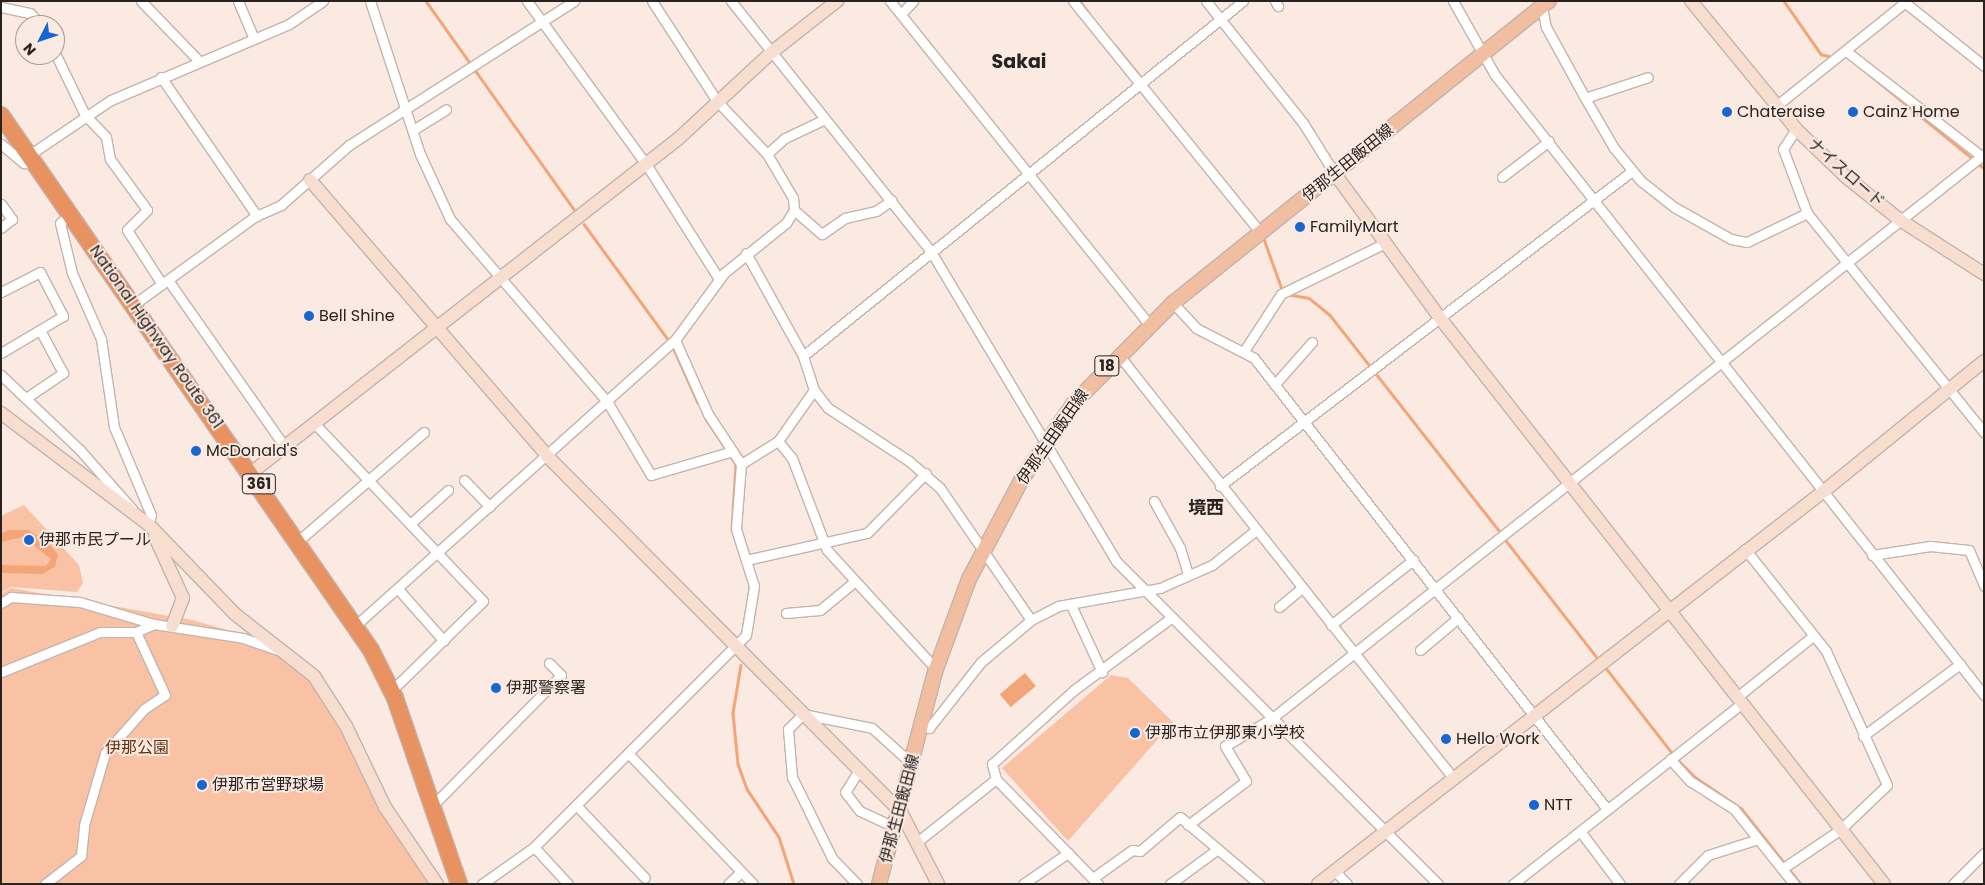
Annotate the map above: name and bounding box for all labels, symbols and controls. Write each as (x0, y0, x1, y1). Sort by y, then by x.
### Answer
north arrow (15, 15, 65, 65)
text: N (18, 39, 40, 60)
district label: Sakai (992, 51, 1046, 73)
place label: Chateraise (1737, 102, 1825, 122)
place label: Cainz Home (1863, 102, 1960, 122)
marker: Chateraise (1721, 106, 1733, 118)
marker: Cainz Home (1847, 106, 1859, 118)
street label: 伊那生田飯田線 (1298, 120, 1398, 206)
street label: ナイスロード (1803, 134, 1889, 212)
place label: FamilyMart (1310, 217, 1399, 237)
marker: FamilyMart (1294, 221, 1306, 233)
street label: National Highway Route 361 (85, 242, 227, 432)
place label: Bell Shine (319, 306, 395, 326)
marker: Bell Shine (303, 310, 315, 322)
road number: 18 (1093, 354, 1121, 378)
street label: 伊那生田飯田線 (1013, 386, 1093, 488)
place label: McDonald's (206, 441, 298, 461)
marker: McDonald's (190, 445, 202, 457)
road number: 361 (242, 472, 276, 496)
district label: 境西 (1188, 497, 1224, 519)
place label: 伊那市民プール (39, 530, 151, 550)
marker: 伊那市民プール (23, 534, 35, 546)
place label: 伊那警察署 (506, 678, 586, 698)
marker: 伊那警察署 (490, 682, 502, 694)
place label: 伊那市立伊那東小学校 (1145, 723, 1305, 743)
marker: 伊那市立伊那東小学校 (1129, 727, 1141, 739)
place label: Hello Work (1456, 729, 1539, 749)
marker: Hello Work (1440, 733, 1452, 745)
park label: 伊那公園 (105, 738, 169, 758)
street label: 伊那生田飯田線 (876, 752, 924, 866)
place label: 伊那市営野球場 (212, 775, 324, 795)
marker: 伊那市営野球場 (196, 779, 208, 791)
place label: NTT (1544, 795, 1573, 815)
marker: NTT (1528, 799, 1540, 811)

